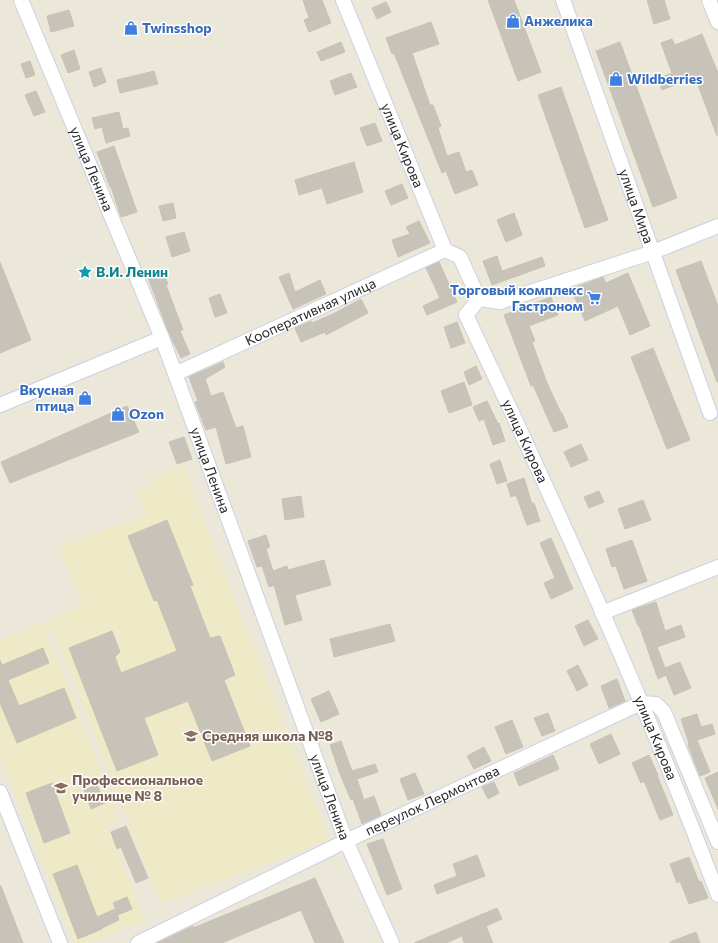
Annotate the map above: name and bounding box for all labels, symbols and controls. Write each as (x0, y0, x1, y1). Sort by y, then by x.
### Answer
place label: Анжелика (524, 12, 593, 29)
shop icon: Анжелика (505, 13, 521, 29)
place label: Twinsshop (142, 19, 212, 36)
shop icon: Twinsshop (123, 20, 139, 36)
place label: Wildberries (627, 70, 703, 87)
shop icon: Wildberries (608, 71, 624, 87)
street label: улица Кирова (378, 100, 428, 190)
street label: улица Ленина (67, 124, 117, 214)
street label: улица Мира (616, 167, 658, 246)
place label: В.И. Ленин (96, 263, 168, 280)
place icon: В.И. Ленин (77, 264, 93, 280)
street label: Кооперативная улица (242, 274, 378, 349)
place label: Торговый комплекс Гастроном (450, 281, 583, 314)
supermarket icon: Торговый комплекс Гастроном (586, 290, 602, 306)
place label: Вкусная птица (19, 381, 74, 414)
shop icon: Вкусная птица (77, 390, 93, 406)
street label: улица Кирова (499, 397, 552, 485)
place label: Ozon (129, 405, 164, 422)
shop icon: Ozon (110, 406, 126, 422)
street label: улица Ленина (187, 425, 234, 515)
street label: улица Кирова (631, 693, 681, 782)
place label: Средняя школа №8 (202, 727, 334, 744)
school or university icon: Средняя школа №8 (183, 728, 199, 744)
street label: улица Ленина (307, 752, 354, 842)
street label: переулок Лермонтова (362, 761, 502, 839)
place label: Профессиональное училище № 8 (72, 771, 203, 804)
school or university icon: Профессиональное училище № 8 (53, 780, 69, 796)

